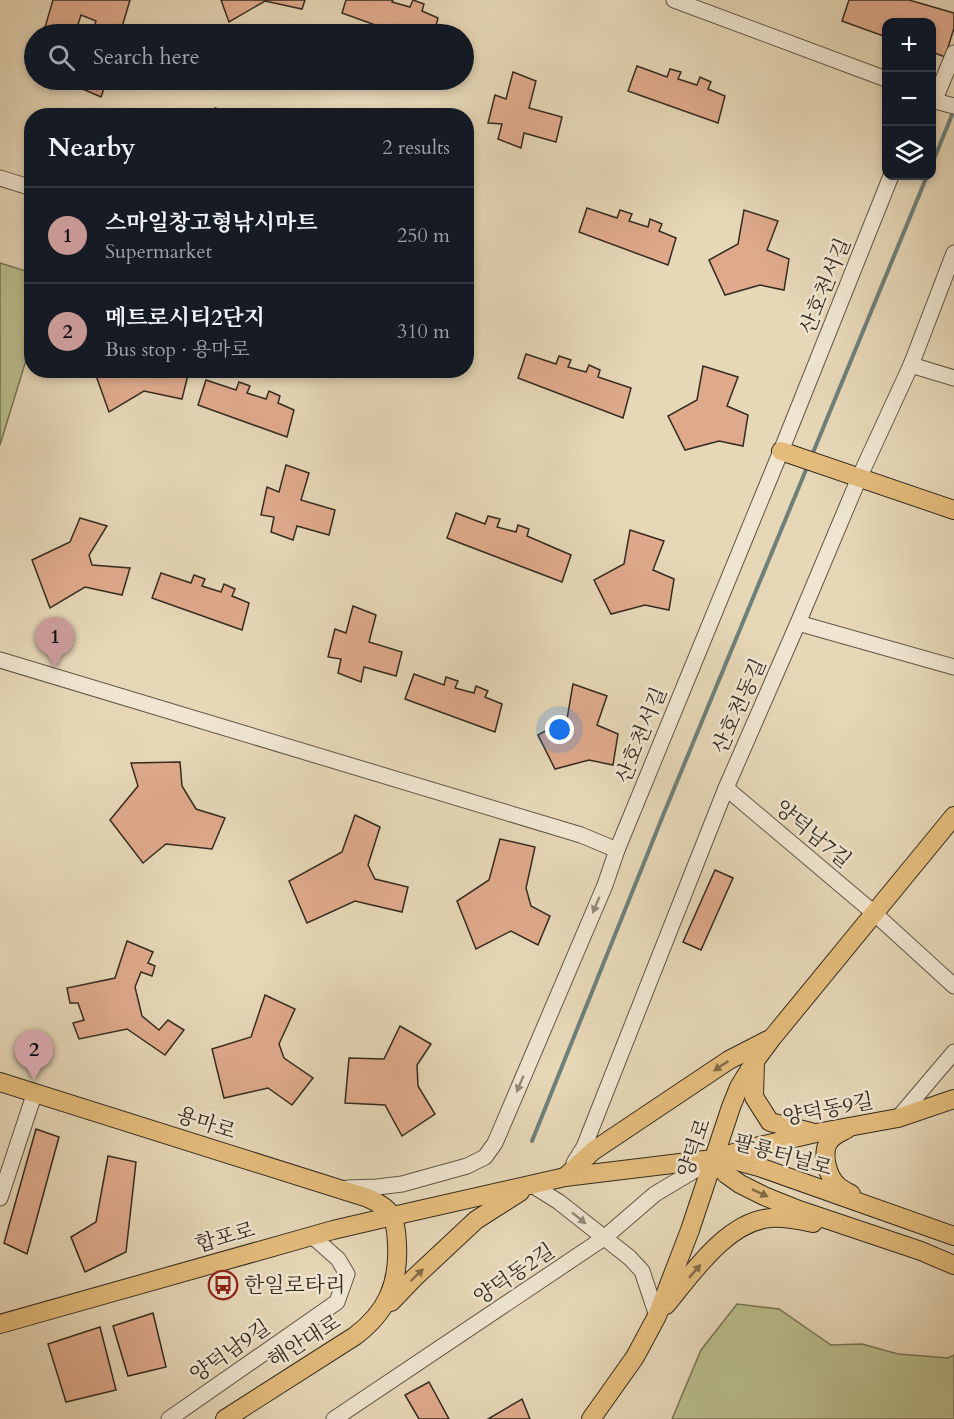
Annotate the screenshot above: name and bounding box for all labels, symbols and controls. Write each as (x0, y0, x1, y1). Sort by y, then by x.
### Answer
map controls (882, 18, 936, 180)
button: + (882, 18, 936, 72)
search box (24, 24, 474, 90)
icon: search (45, 41, 78, 74)
text: Search here (93, 42, 200, 72)
button: − (882, 72, 936, 126)
button: layers (882, 126, 936, 180)
text: Nearby (48, 130, 136, 165)
text: 2 results (382, 134, 450, 161)
text: 스마일창고형낚시마트 (105, 208, 318, 238)
text: 1 (62, 222, 73, 249)
text: 250 m (397, 222, 450, 249)
street label: 산호천서길 (793, 234, 858, 339)
text: Supermarket (105, 238, 212, 265)
text: 메트로시티2단지 (105, 303, 265, 333)
text: 2 (62, 318, 73, 345)
text: 310 m (397, 318, 450, 345)
text: Bus stop · 용마로 (105, 336, 250, 363)
pin: 1 (36, 618, 74, 667)
street label: 산호천동길 (706, 654, 773, 758)
street label: 산호천서길 (609, 683, 674, 788)
your location (545, 715, 574, 744)
street label: 양덕남7길 (768, 794, 857, 875)
one-way arrow (592, 896, 601, 913)
pin: 2 (15, 1030, 54, 1080)
one-way arrow (713, 1060, 729, 1072)
one-way arrow (515, 1075, 524, 1093)
street label: 양덕동9길 (780, 1086, 876, 1132)
street label: 용마로 (172, 1100, 239, 1147)
street label: 양덕로 (671, 1115, 718, 1182)
street label: 팔룡터널로 (730, 1128, 836, 1183)
one-way arrow (751, 1189, 768, 1198)
one-way arrow (572, 1212, 587, 1224)
street label: 합포로 (192, 1215, 258, 1260)
street label: 양덕동2길 (468, 1237, 560, 1312)
one-way arrow (688, 1264, 701, 1279)
one-way arrow (410, 1268, 424, 1282)
bus stop icon: 한일로타리 (207, 1269, 239, 1301)
place label: 한일로타리 (244, 1271, 345, 1300)
street label: 해안대로 (262, 1308, 346, 1375)
street label: 양덕남9길 (184, 1313, 276, 1390)

